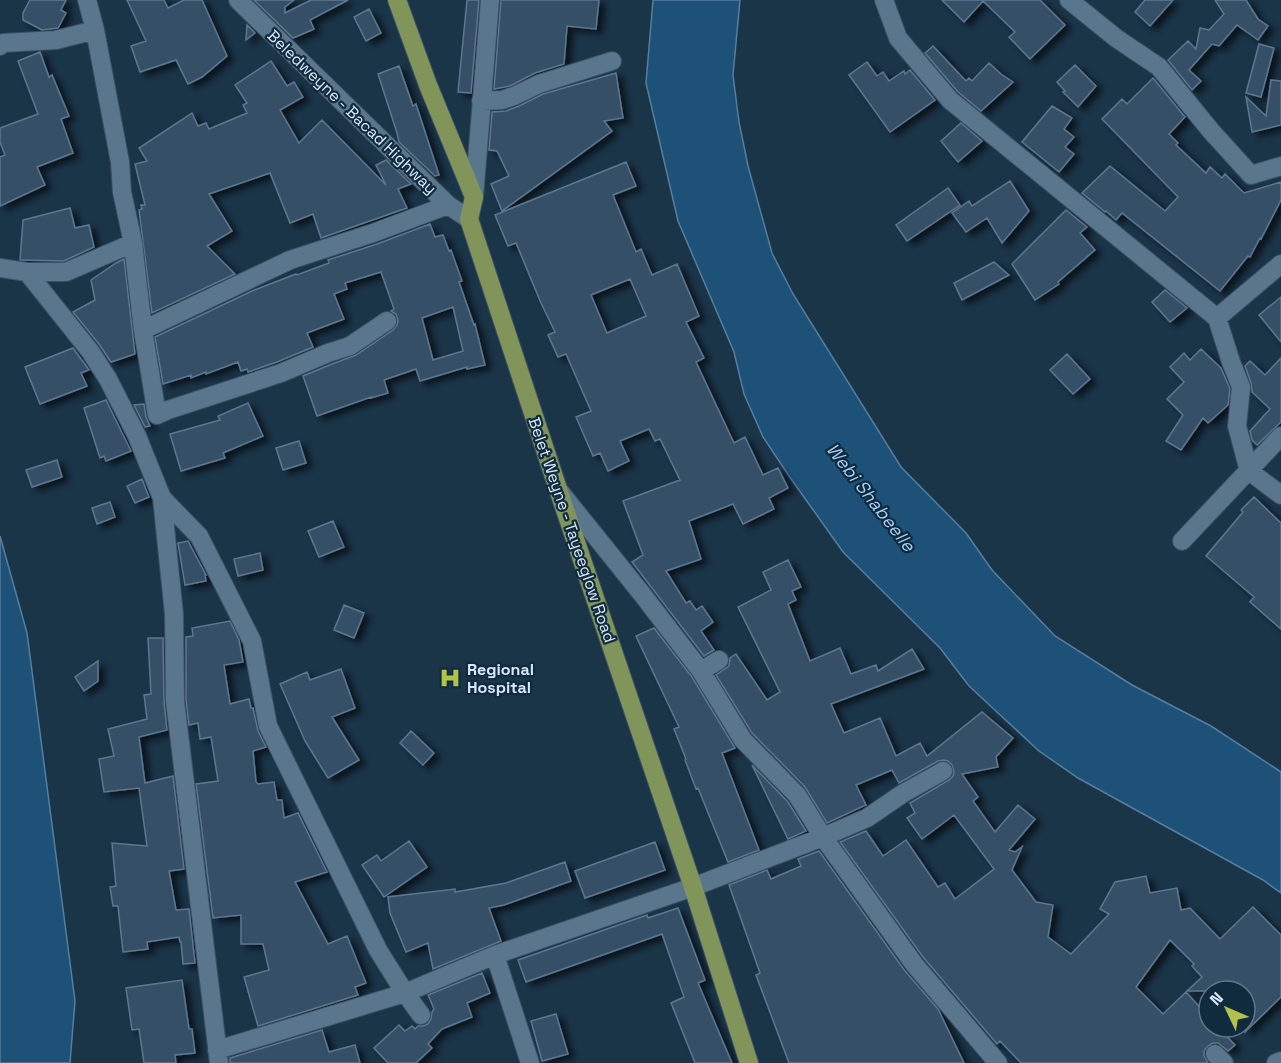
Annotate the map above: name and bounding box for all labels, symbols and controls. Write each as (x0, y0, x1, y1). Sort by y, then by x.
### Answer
street label: Beledweyne - Bacad Highway (263, 25, 441, 199)
street label: Belet Weyne - Tayeeglow Road (524, 415, 620, 645)
water label: Webi Shabeelle (821, 438, 921, 557)
place label: Regional Hospital (467, 659, 534, 698)
hospital icon: Regional Hospital (438, 666, 462, 690)
north arrow (1197, 979, 1257, 1039)
text: N (1205, 988, 1228, 1010)

